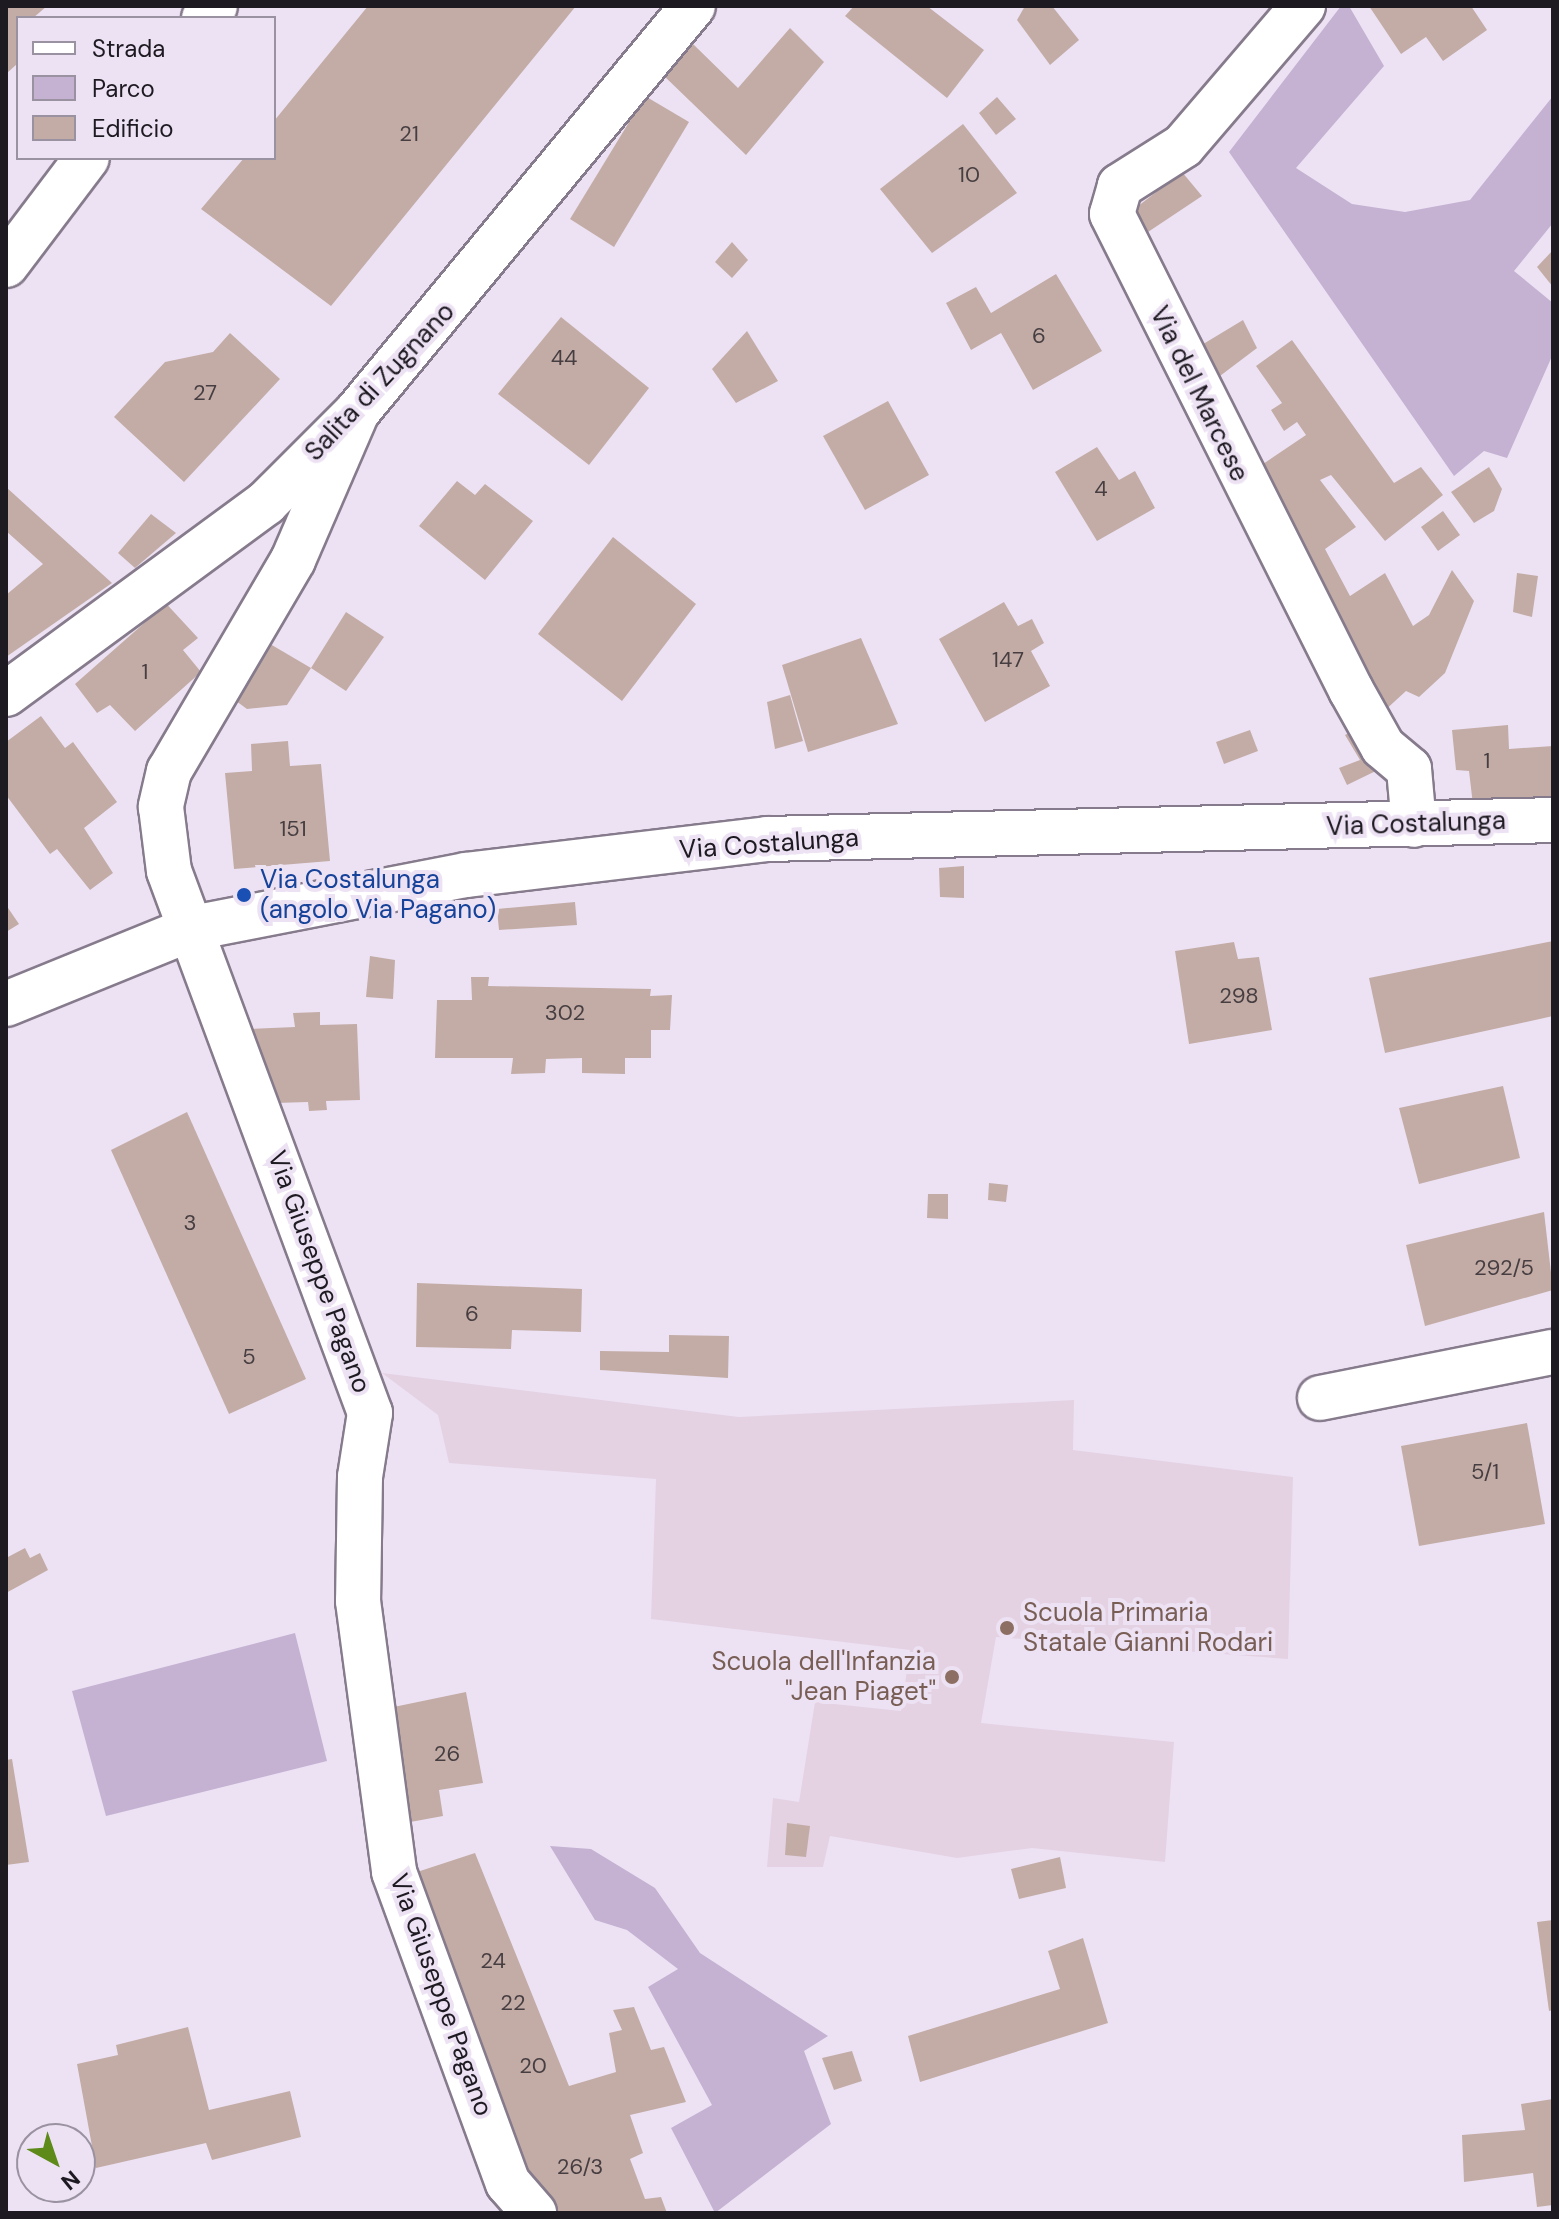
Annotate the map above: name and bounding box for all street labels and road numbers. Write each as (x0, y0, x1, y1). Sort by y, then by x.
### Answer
street label: Salita di Zugnano (299, 296, 461, 468)
street label: Via del Marcese (1143, 301, 1255, 487)
street label: Via Costalunga (1326, 805, 1506, 843)
street label: Via Costalunga (678, 822, 860, 866)
street label: Via Giuseppe Pagano (261, 1147, 377, 1397)
street label: Via Giuseppe Pagano (383, 1870, 499, 2120)

